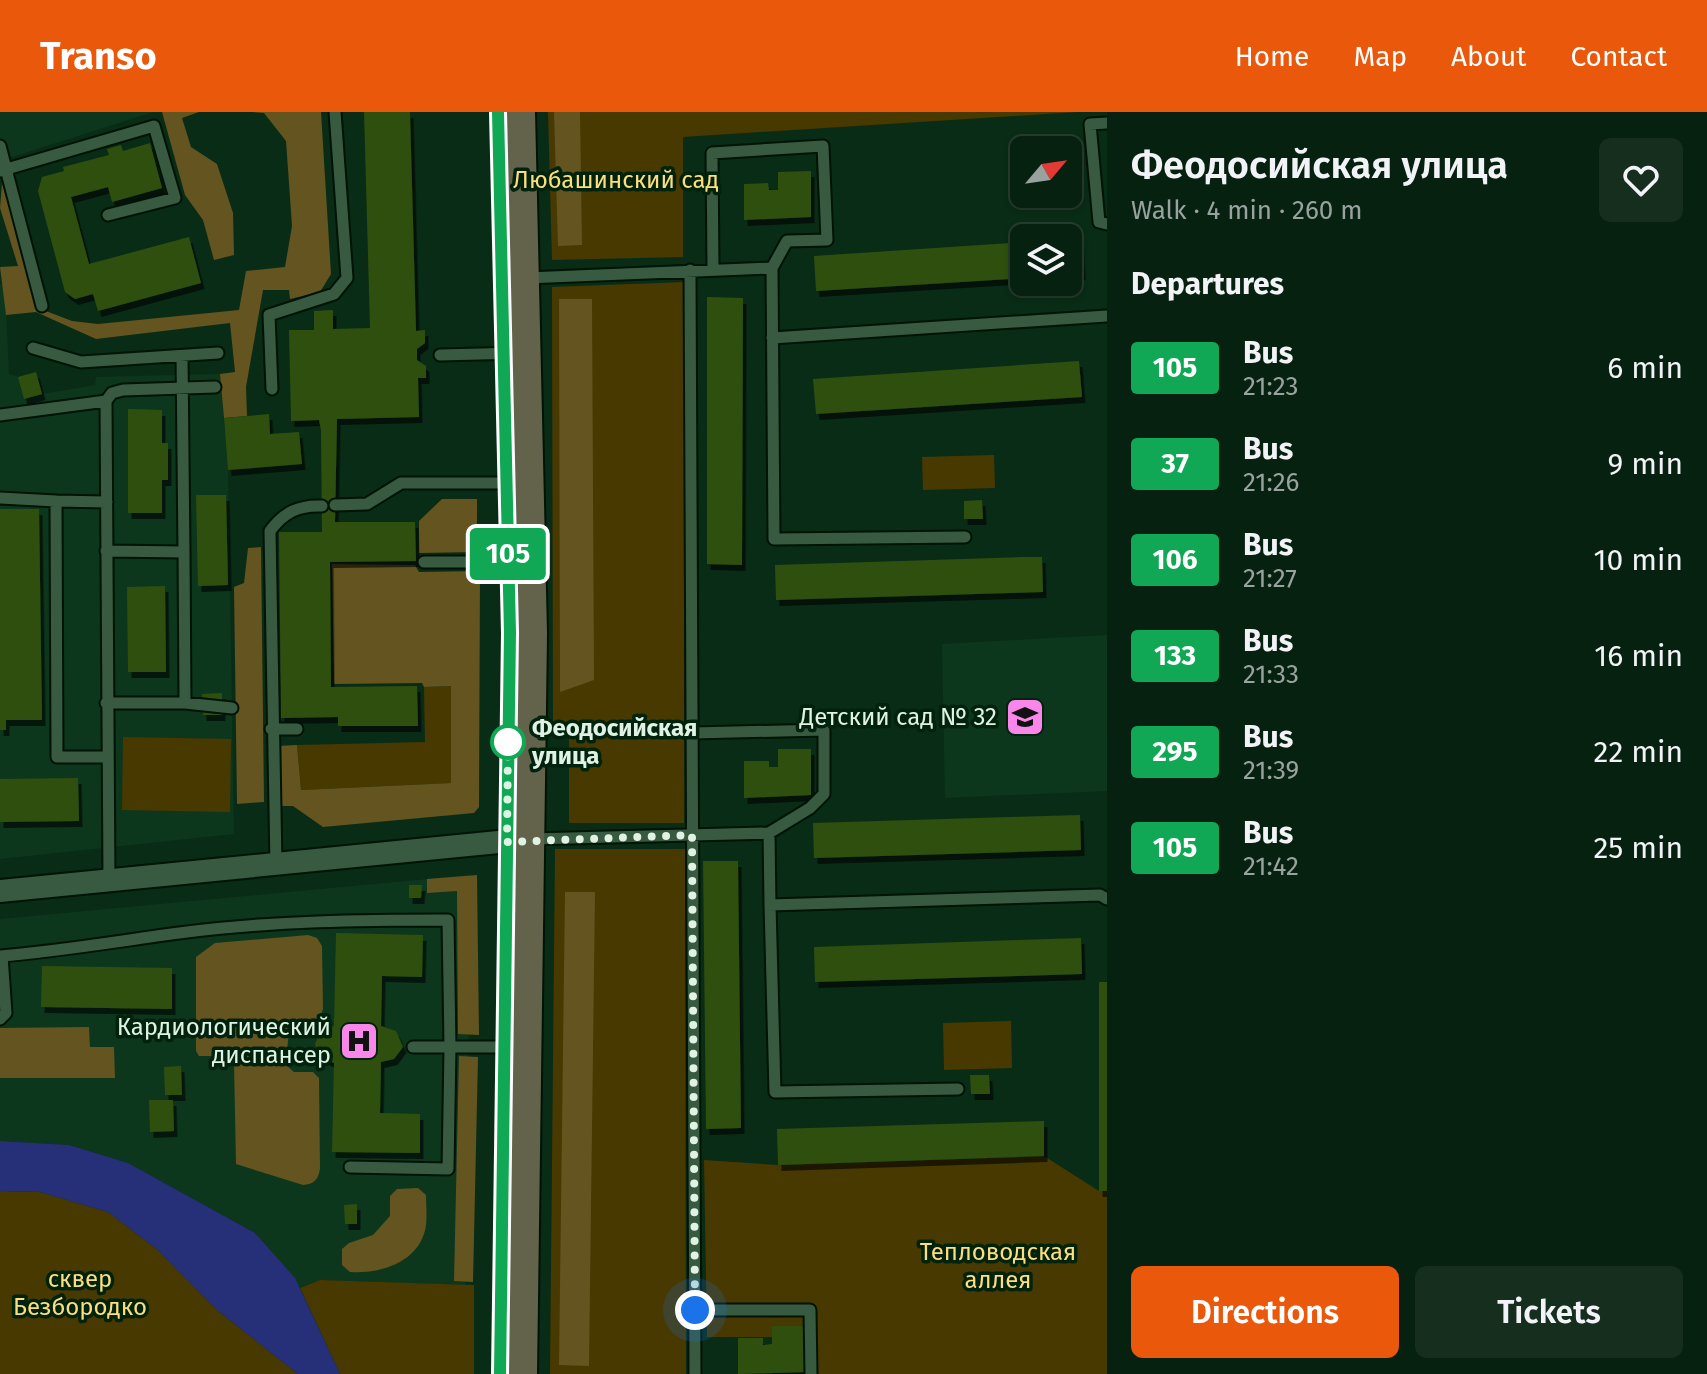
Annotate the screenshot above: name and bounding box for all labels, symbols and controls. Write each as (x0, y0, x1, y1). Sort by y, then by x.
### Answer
text: Transo (40, 33, 157, 79)
text: Home (1235, 40, 1309, 73)
text: Map (1353, 40, 1407, 73)
text: About (1451, 40, 1526, 73)
text: Contact (1570, 40, 1667, 73)
north arrow (1010, 136, 1082, 208)
map controls (1010, 136, 1082, 296)
button: heart (1599, 138, 1683, 222)
text: Феодосийская улица (1131, 142, 1508, 188)
park label: Любашинский сад (513, 166, 719, 194)
text: Walk · 4 min · 260 m (1131, 195, 1363, 226)
button: layers (1010, 224, 1082, 296)
text: Departures (1131, 266, 1284, 302)
text: Bus (1243, 335, 1293, 371)
text: 6 min (1607, 350, 1683, 386)
text: 105 (1153, 351, 1197, 384)
text: 21:23 (1243, 371, 1298, 402)
text: Bus (1243, 431, 1293, 467)
text: 9 min (1608, 446, 1683, 482)
text: 37 (1161, 447, 1189, 480)
text: 21:26 (1243, 467, 1299, 498)
text: Bus (1243, 527, 1293, 563)
line badge: 105 (462, 528, 554, 580)
text: 105 (486, 537, 530, 570)
text: 10 min (1594, 542, 1683, 578)
text: 106 (1152, 543, 1198, 576)
text: 21:27 (1243, 563, 1297, 594)
text: Bus (1243, 623, 1293, 659)
text: 16 min (1594, 638, 1683, 674)
text: 133 (1154, 639, 1196, 672)
text: 21:33 (1243, 659, 1299, 690)
school or university icon: Детский сад № 32 (1004, 696, 1046, 738)
place label: Детский сад № 32 (799, 703, 997, 731)
place label: Феодосийская улица (531, 714, 697, 770)
text: Bus (1243, 719, 1293, 755)
marker: Феодосийская улица (491, 725, 525, 759)
text: 22 min (1594, 734, 1683, 770)
text: 295 (1153, 735, 1197, 768)
text: 21:39 (1243, 755, 1299, 786)
text: Bus (1243, 815, 1293, 851)
text: 25 min (1593, 830, 1683, 866)
text: 105 (1153, 831, 1197, 864)
text: 21:42 (1243, 851, 1299, 882)
place label: Кардиологический диспансер (117, 1013, 331, 1069)
hospital icon: Кардиологический диспансер (338, 1020, 380, 1062)
park label: Тепловодская аллея (920, 1238, 1076, 1294)
park label: сквер Безбородко (13, 1265, 147, 1321)
button: Directions (1131, 1266, 1399, 1358)
button: Tickets (1415, 1266, 1683, 1358)
your location (675, 1290, 715, 1330)

